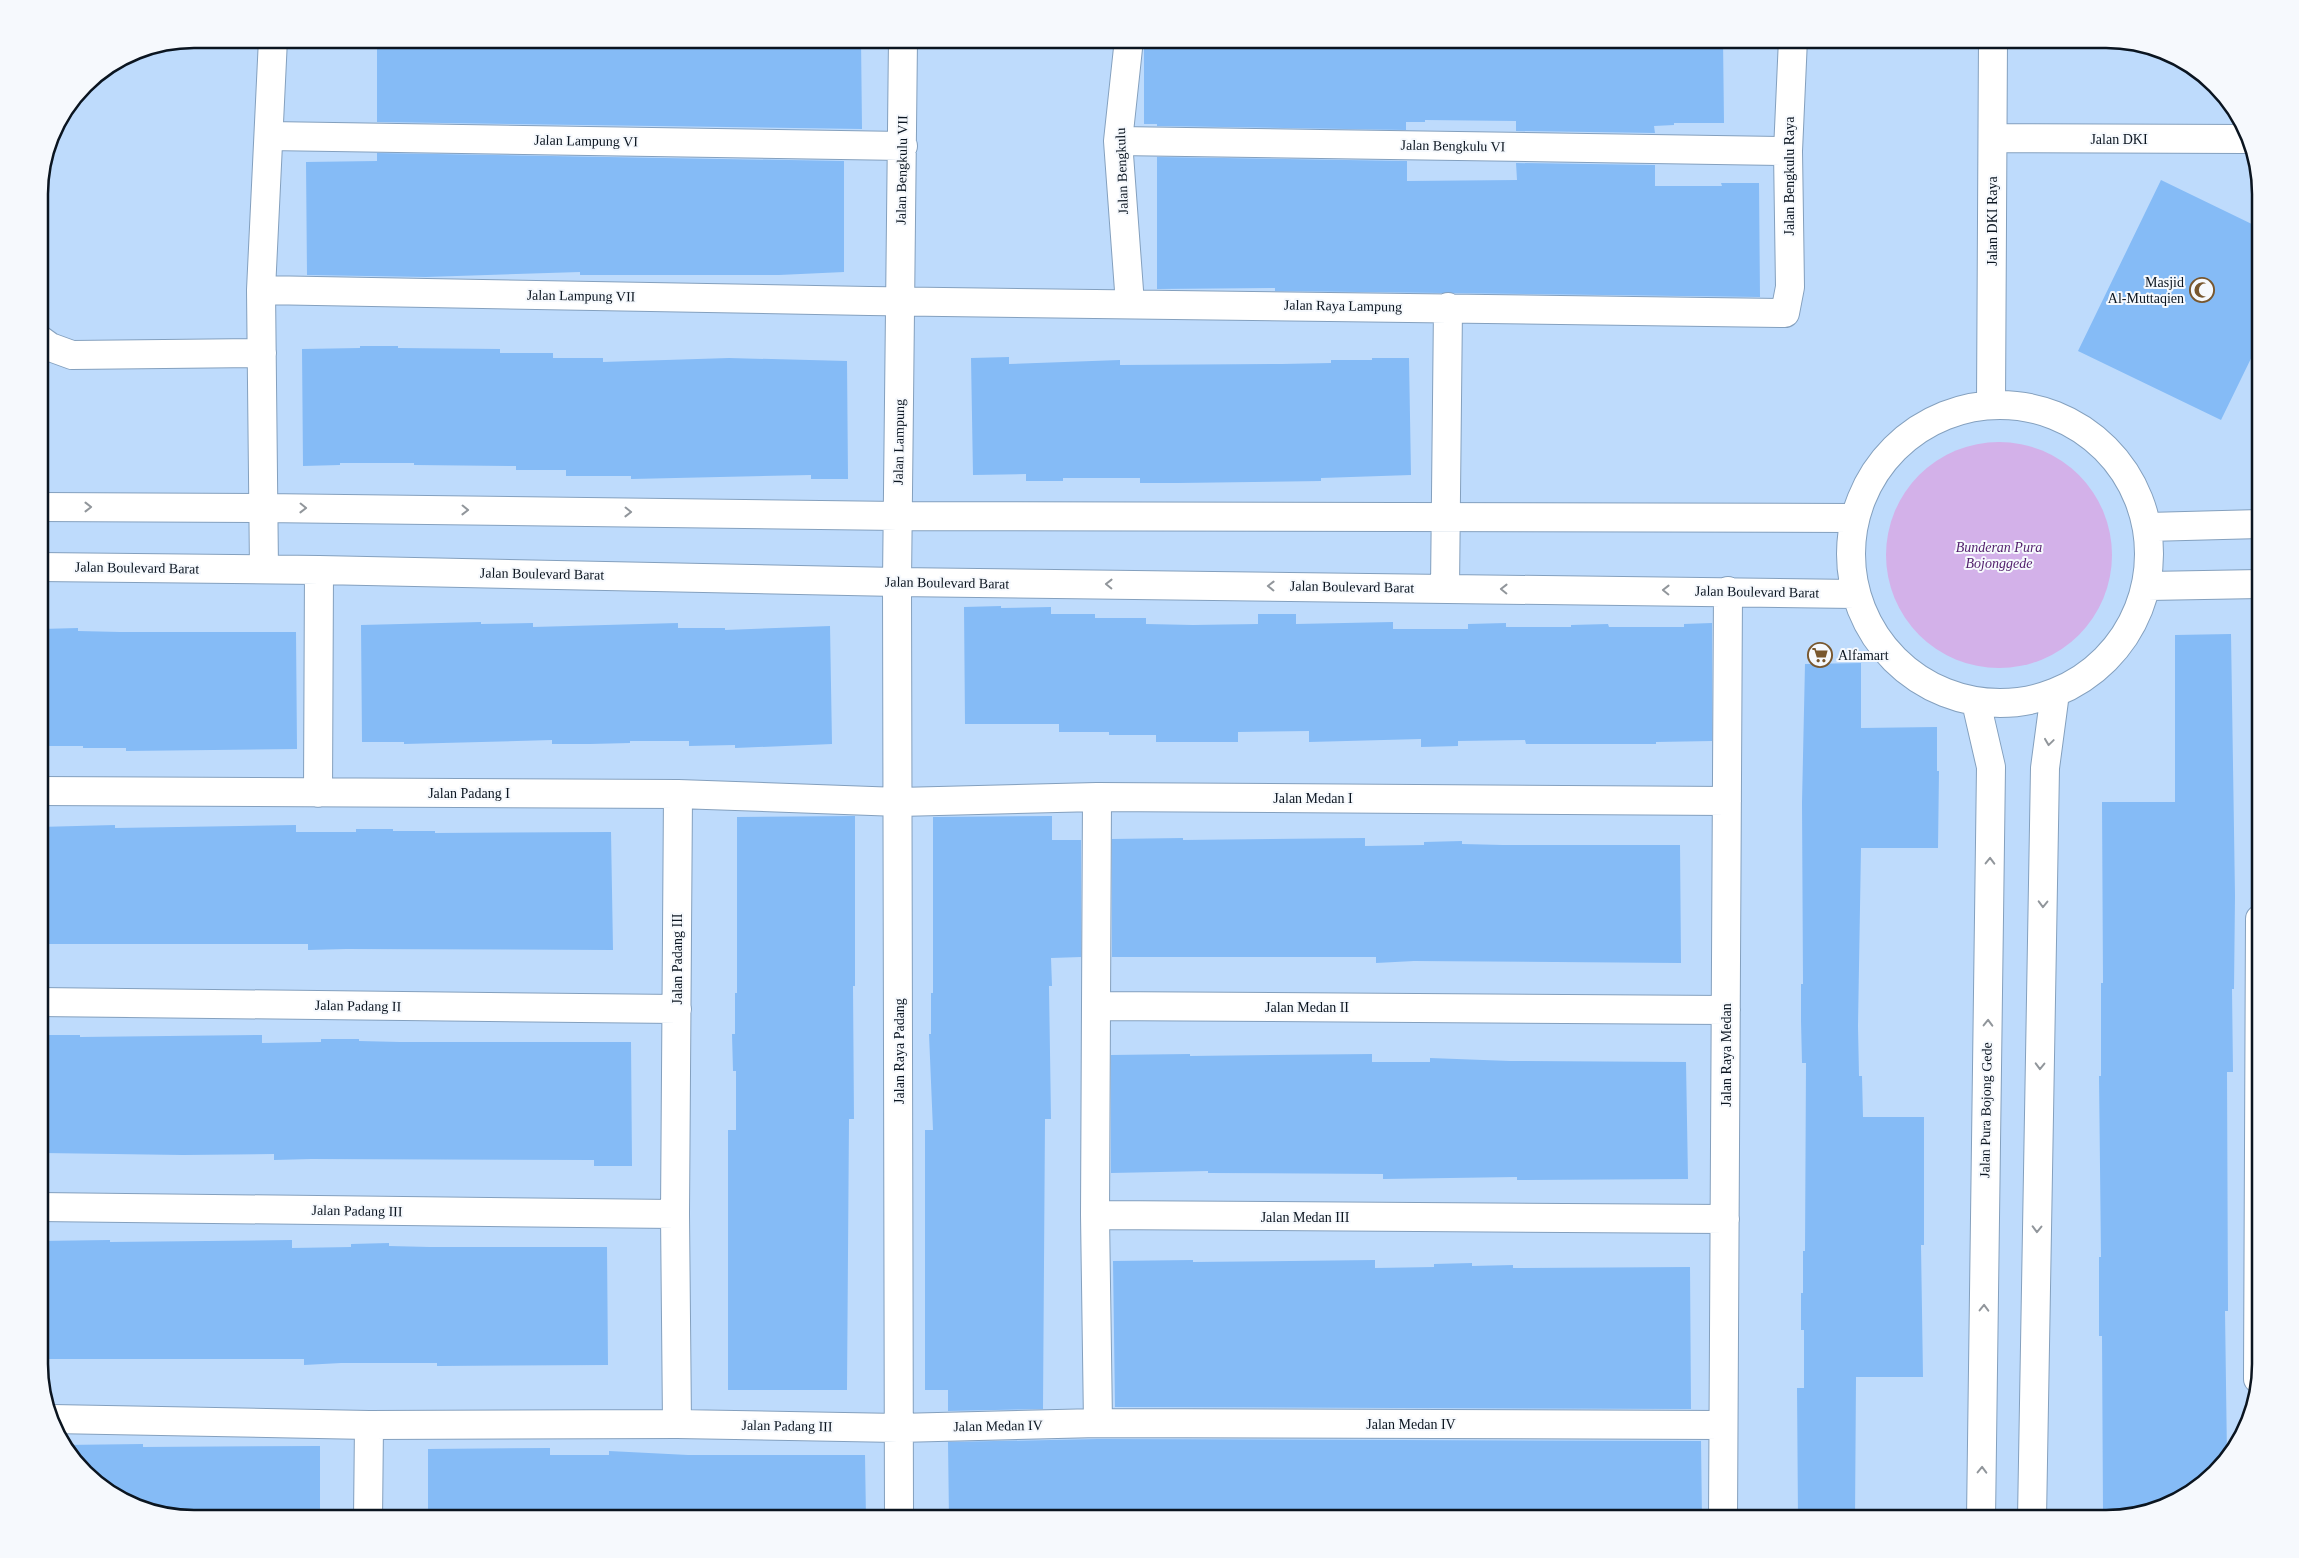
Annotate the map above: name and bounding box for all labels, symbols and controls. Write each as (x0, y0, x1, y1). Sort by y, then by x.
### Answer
street label: Jalan Bengkulu VII (894, 115, 910, 225)
street label: Jalan Bengkulu Raya (1782, 116, 1797, 235)
street label: Jalan Bengkulu (1113, 127, 1131, 215)
street label: Jalan DKI (2090, 132, 2148, 147)
street label: Jalan Lampung VI (534, 133, 638, 149)
street label: Jalan Bengkulu VI (1401, 138, 1506, 154)
street label: Jalan DKI Raya (1985, 176, 2000, 266)
place label: Masjid Al-Muttaqien (2108, 275, 2184, 306)
mosque icon: Masjid Al-Muttaqien (2189, 277, 2215, 303)
street label: Jalan Lampung VII (527, 288, 636, 304)
street label: Jalan Raya Lampung (1284, 297, 1402, 315)
street label: Jalan Lampung (891, 399, 907, 485)
one-way arrow (84, 502, 92, 512)
one-way arrow (300, 503, 307, 513)
one-way arrow (462, 505, 470, 515)
one-way arrow (624, 507, 632, 517)
park label: Bunderan Pura Bojonggede (1956, 540, 2042, 571)
street label: Jalan Boulevard Barat (75, 559, 199, 577)
street label: Jalan Boulevard Barat (480, 565, 604, 583)
street label: Jalan Boulevard Barat (885, 574, 1009, 592)
street label: Jalan Boulevard Barat (1290, 578, 1414, 596)
one-way arrow (1104, 579, 1112, 590)
one-way arrow (1267, 581, 1274, 591)
street label: Jalan Boulevard Barat (1695, 583, 1819, 601)
one-way arrow (1499, 584, 1507, 594)
one-way arrow (1662, 585, 1670, 596)
supermarket icon: Alfamart (1807, 642, 1833, 668)
place label: Alfamart (1838, 648, 1889, 663)
one-way arrow (2044, 737, 2054, 746)
street label: Jalan Padang I (428, 786, 510, 801)
street label: Jalan Medan I (1273, 791, 1353, 806)
one-way arrow (1985, 856, 1995, 864)
one-way arrow (2038, 900, 2048, 908)
street label: Jalan Padang III (670, 913, 685, 1004)
street label: Jalan Padang II (315, 998, 402, 1014)
street label: Jalan Raya Padang (892, 998, 907, 1104)
street label: Jalan Medan II (1265, 1000, 1349, 1015)
street label: Jalan Raya Medan (1719, 1003, 1734, 1107)
one-way arrow (1982, 1019, 1993, 1027)
street label: Jalan Pura Bojong Gede (1977, 1042, 1995, 1178)
one-way arrow (2035, 1063, 2045, 1071)
street label: Jalan Padang III (311, 1203, 403, 1219)
street label: Jalan Medan III (1261, 1210, 1350, 1225)
one-way arrow (2032, 1226, 2042, 1233)
one-way arrow (1979, 1304, 1989, 1312)
street label: Jalan Medan IV (1366, 1417, 1456, 1432)
street label: Jalan Padang III (741, 1418, 833, 1434)
street label: Jalan Medan IV (953, 1418, 1043, 1434)
one-way arrow (1977, 1466, 1987, 1474)

